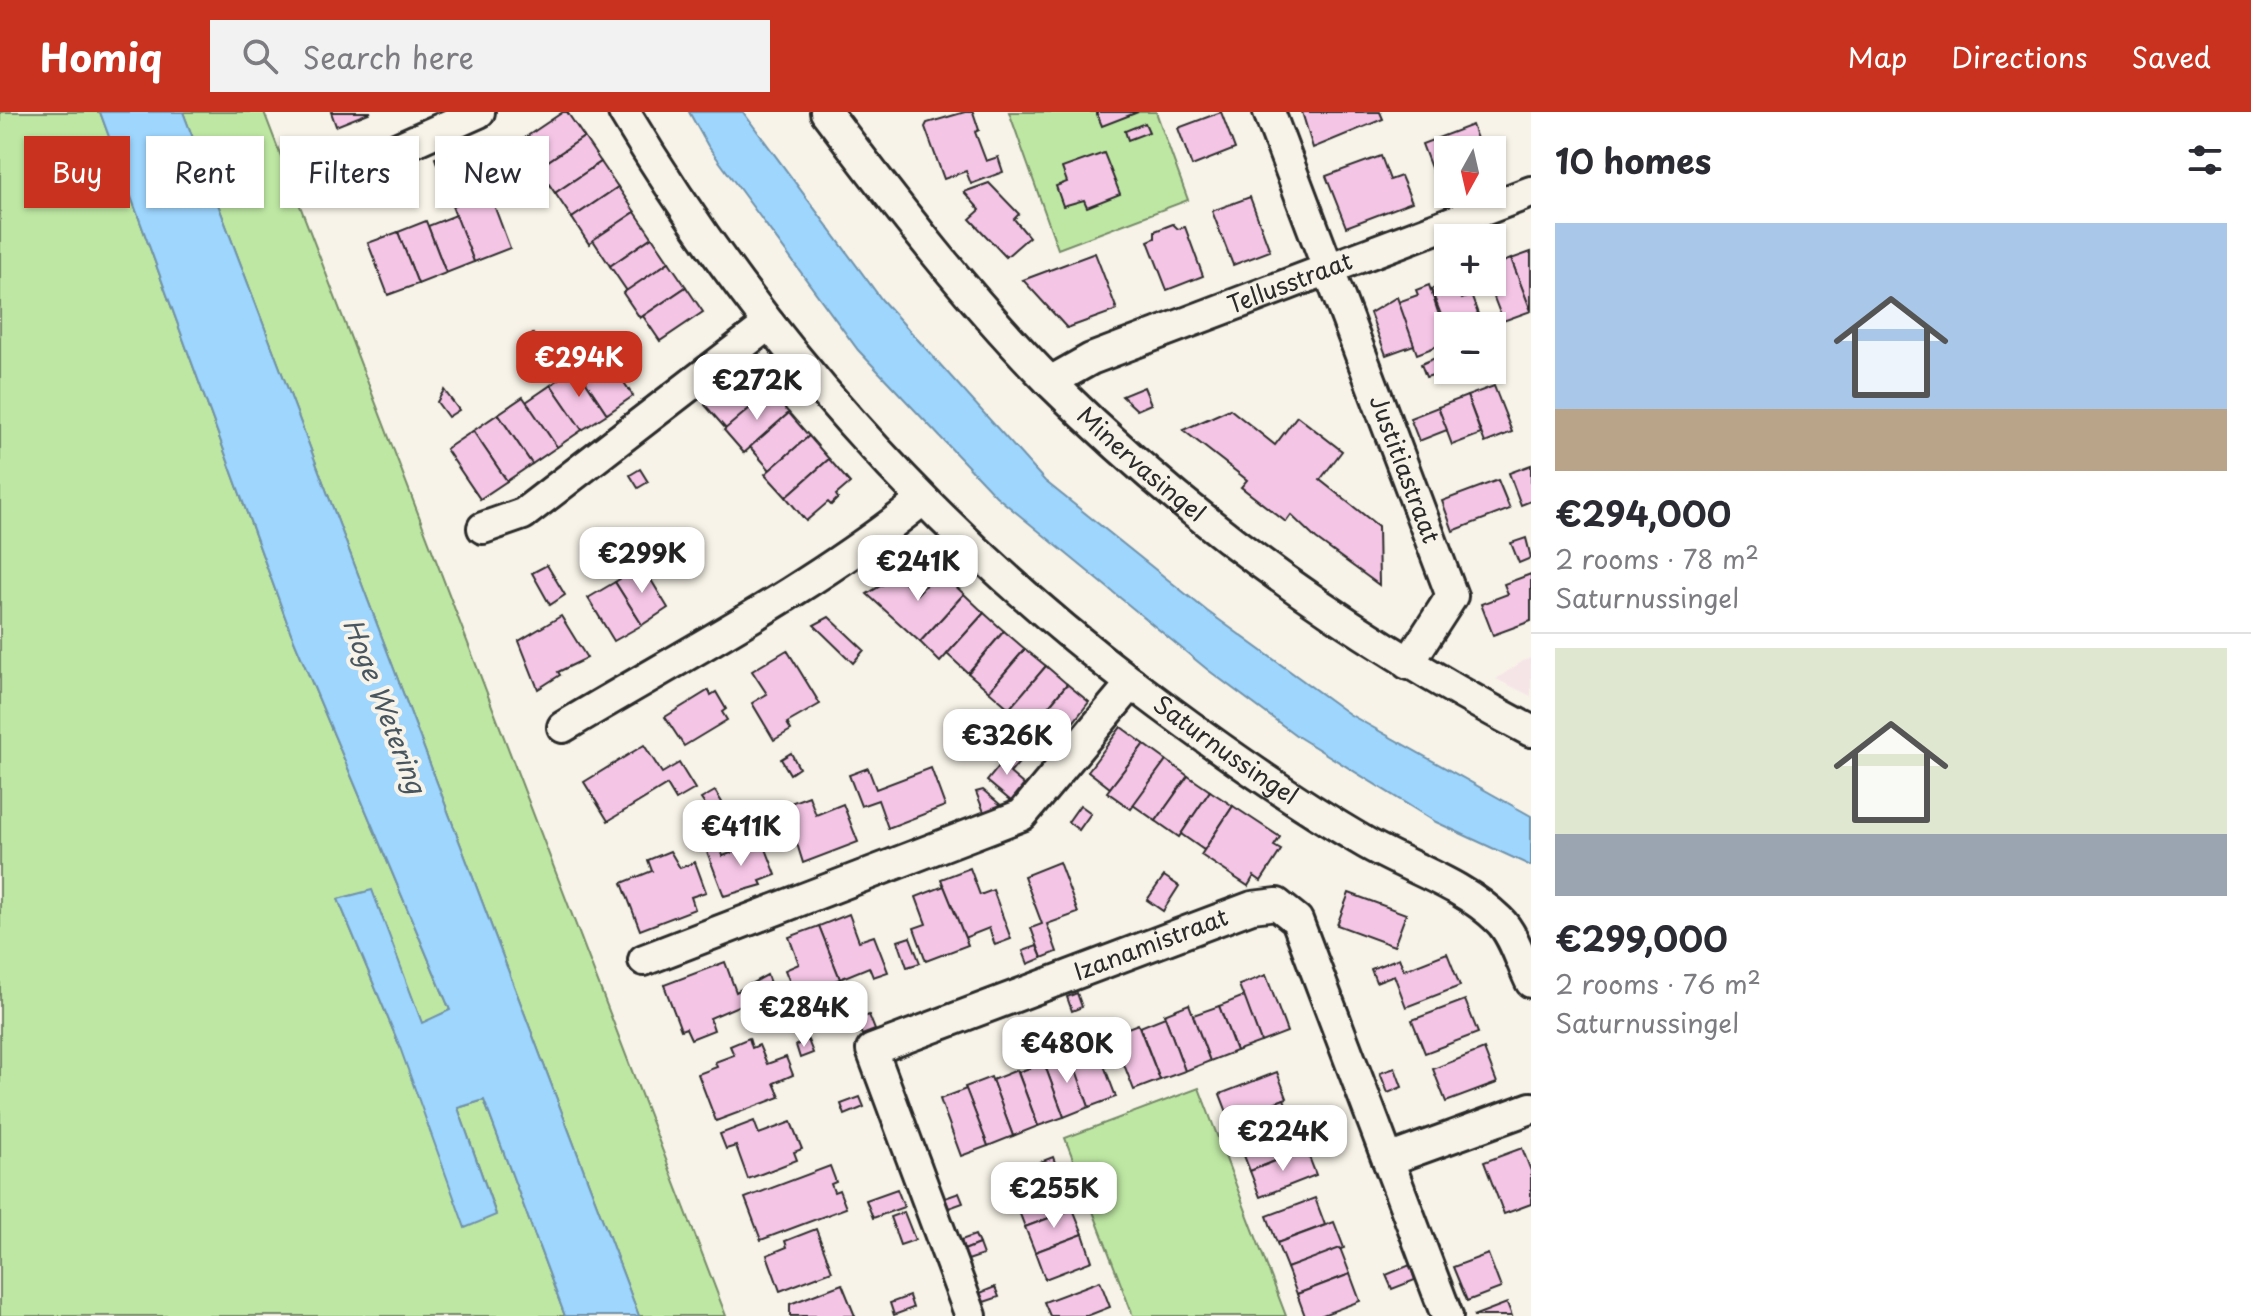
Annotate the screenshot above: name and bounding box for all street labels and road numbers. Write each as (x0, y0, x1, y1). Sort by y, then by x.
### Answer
street label: Tellusstraat (1222, 241, 1357, 322)
street label: Justitiastraat (1362, 389, 1450, 548)
street label: Minervasingel (1070, 397, 1214, 530)
street label: Saturnussingel (1146, 685, 1306, 813)
street label: Izanamistraat (1068, 898, 1233, 989)

